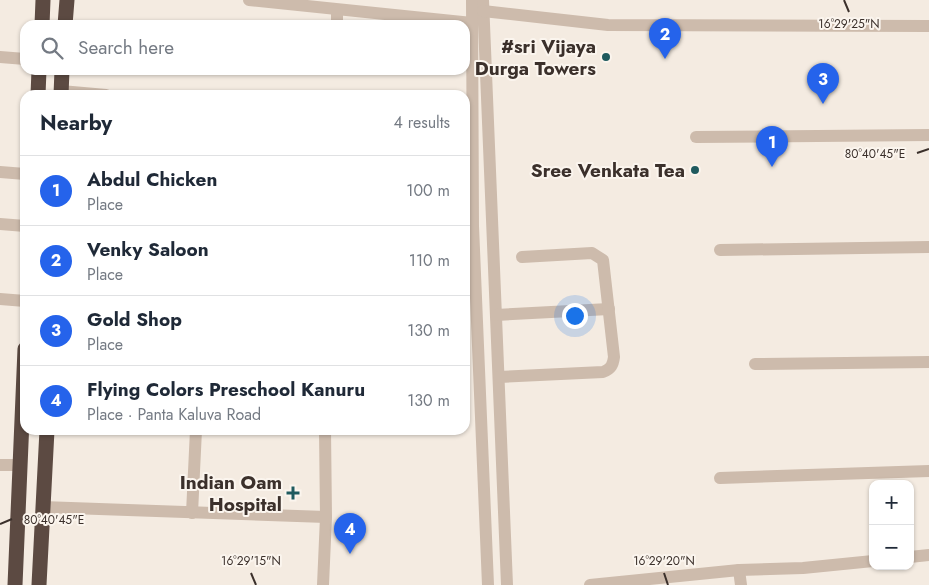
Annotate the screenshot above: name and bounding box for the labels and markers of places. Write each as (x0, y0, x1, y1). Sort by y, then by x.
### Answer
pin: 2 (649, 18, 681, 59)
place label: #sri Vijaya Durga Towers (475, 33, 596, 82)
marker: #sri Vijaya Durga Towers (600, 51, 612, 63)
pin: 3 (807, 63, 839, 104)
pin: 1 (756, 126, 788, 167)
place label: Sree Venkata Tea (531, 157, 685, 184)
marker: Sree Venkata Tea (689, 164, 701, 176)
place label: Indian Oam Hospital (180, 469, 282, 518)
marker: Indian Oam Hospital (286, 486, 300, 500)
pin: 4 (334, 513, 366, 554)

